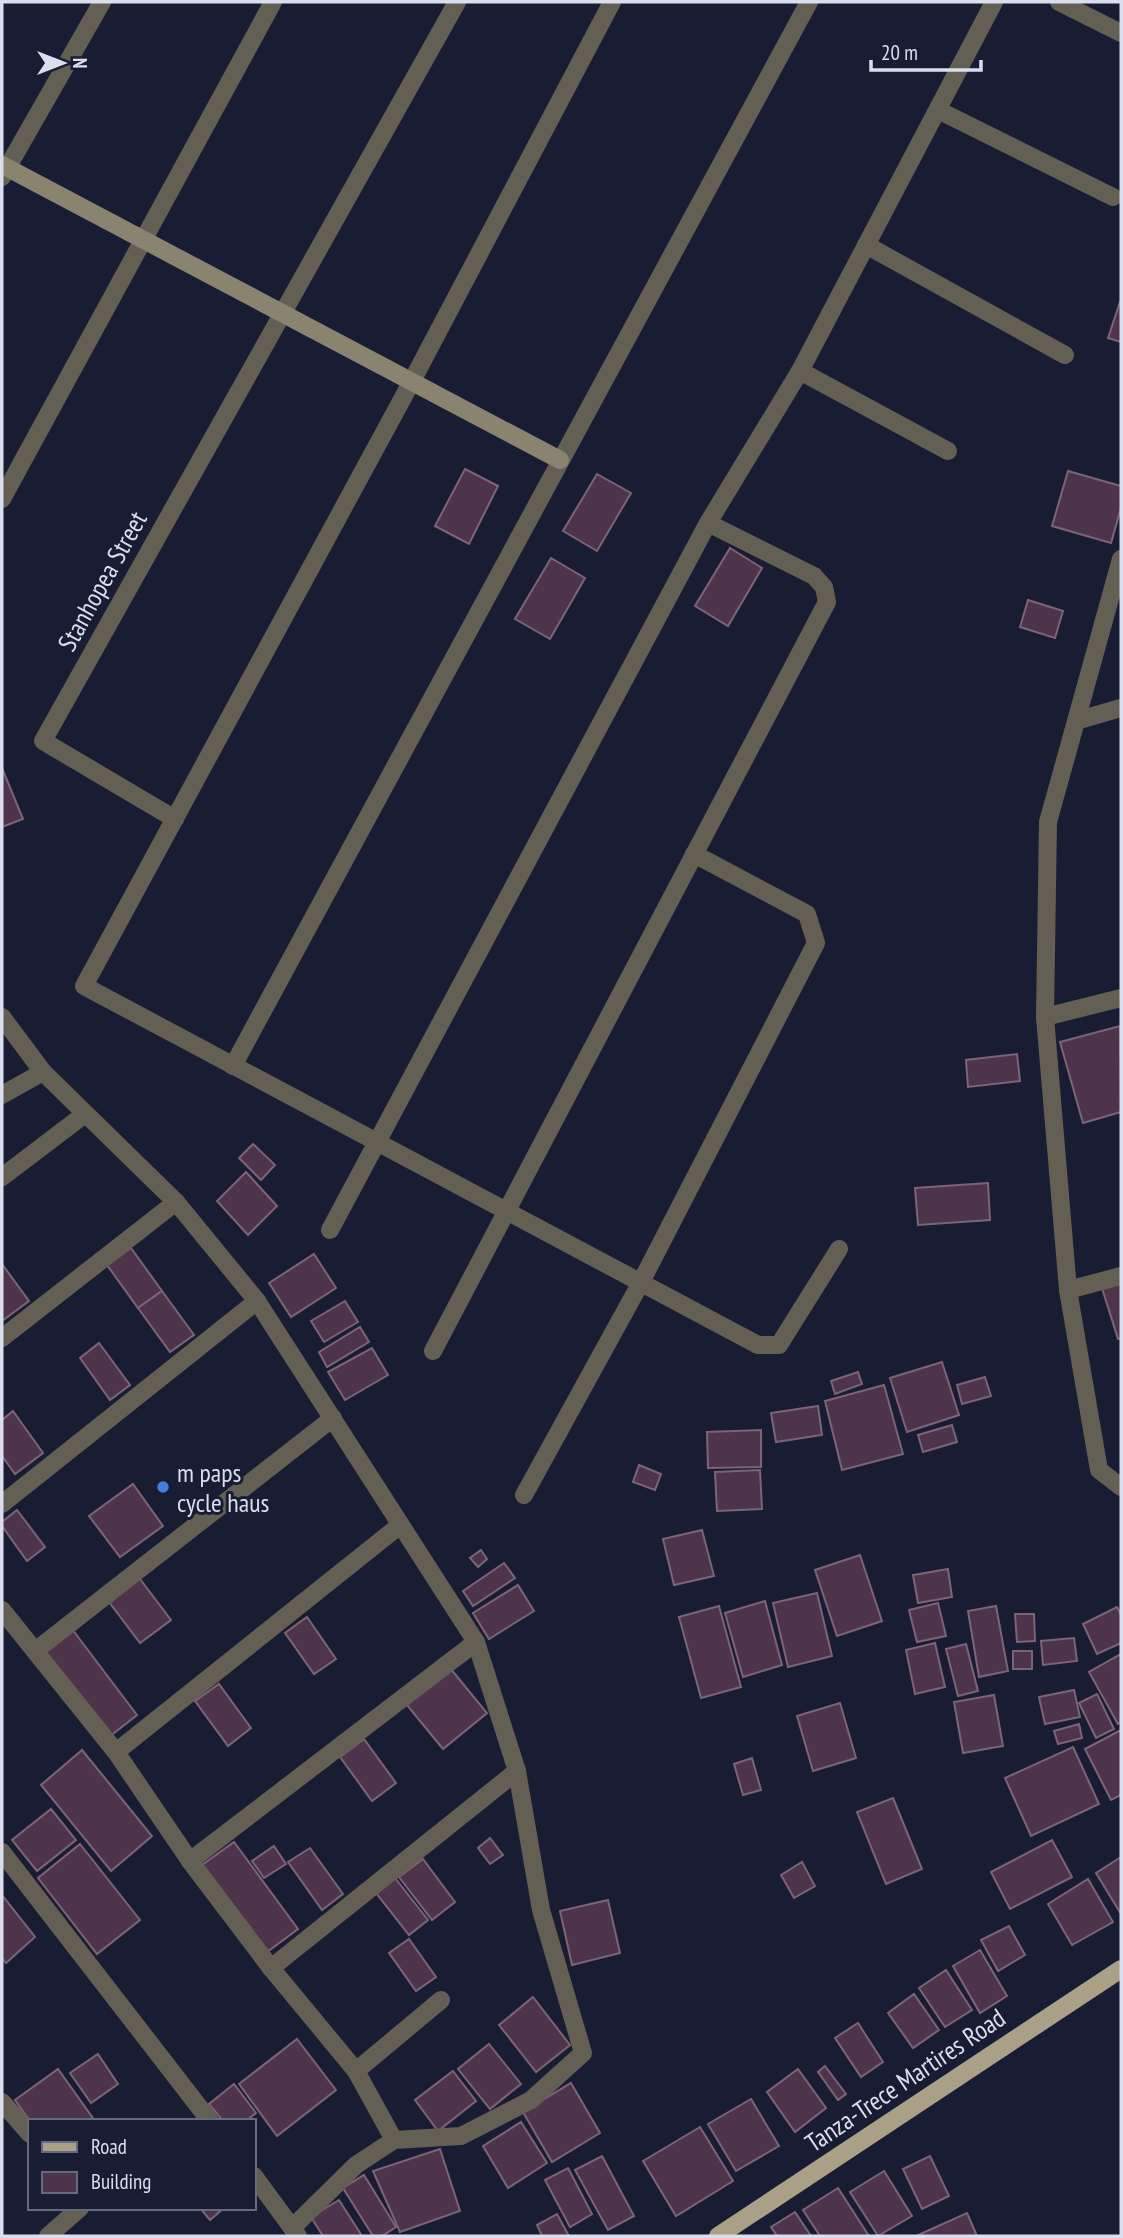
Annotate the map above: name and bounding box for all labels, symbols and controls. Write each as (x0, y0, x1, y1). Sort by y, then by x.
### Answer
north arrow (28, 28, 98, 98)
scale bar (871, 28, 981, 72)
text: 20 m (881, 39, 918, 66)
text: N (68, 58, 92, 68)
street label: Stanhopea Street (50, 505, 154, 657)
place label: m paps cycle haus (177, 1456, 269, 1519)
marker: m paps cycle haus (155, 1479, 171, 1495)
street label: Tanza-Trece Martires Road (799, 2001, 1011, 2159)
legend (28, 2119, 256, 2210)
text: Road (91, 2133, 127, 2160)
text: Building (91, 2168, 151, 2195)

